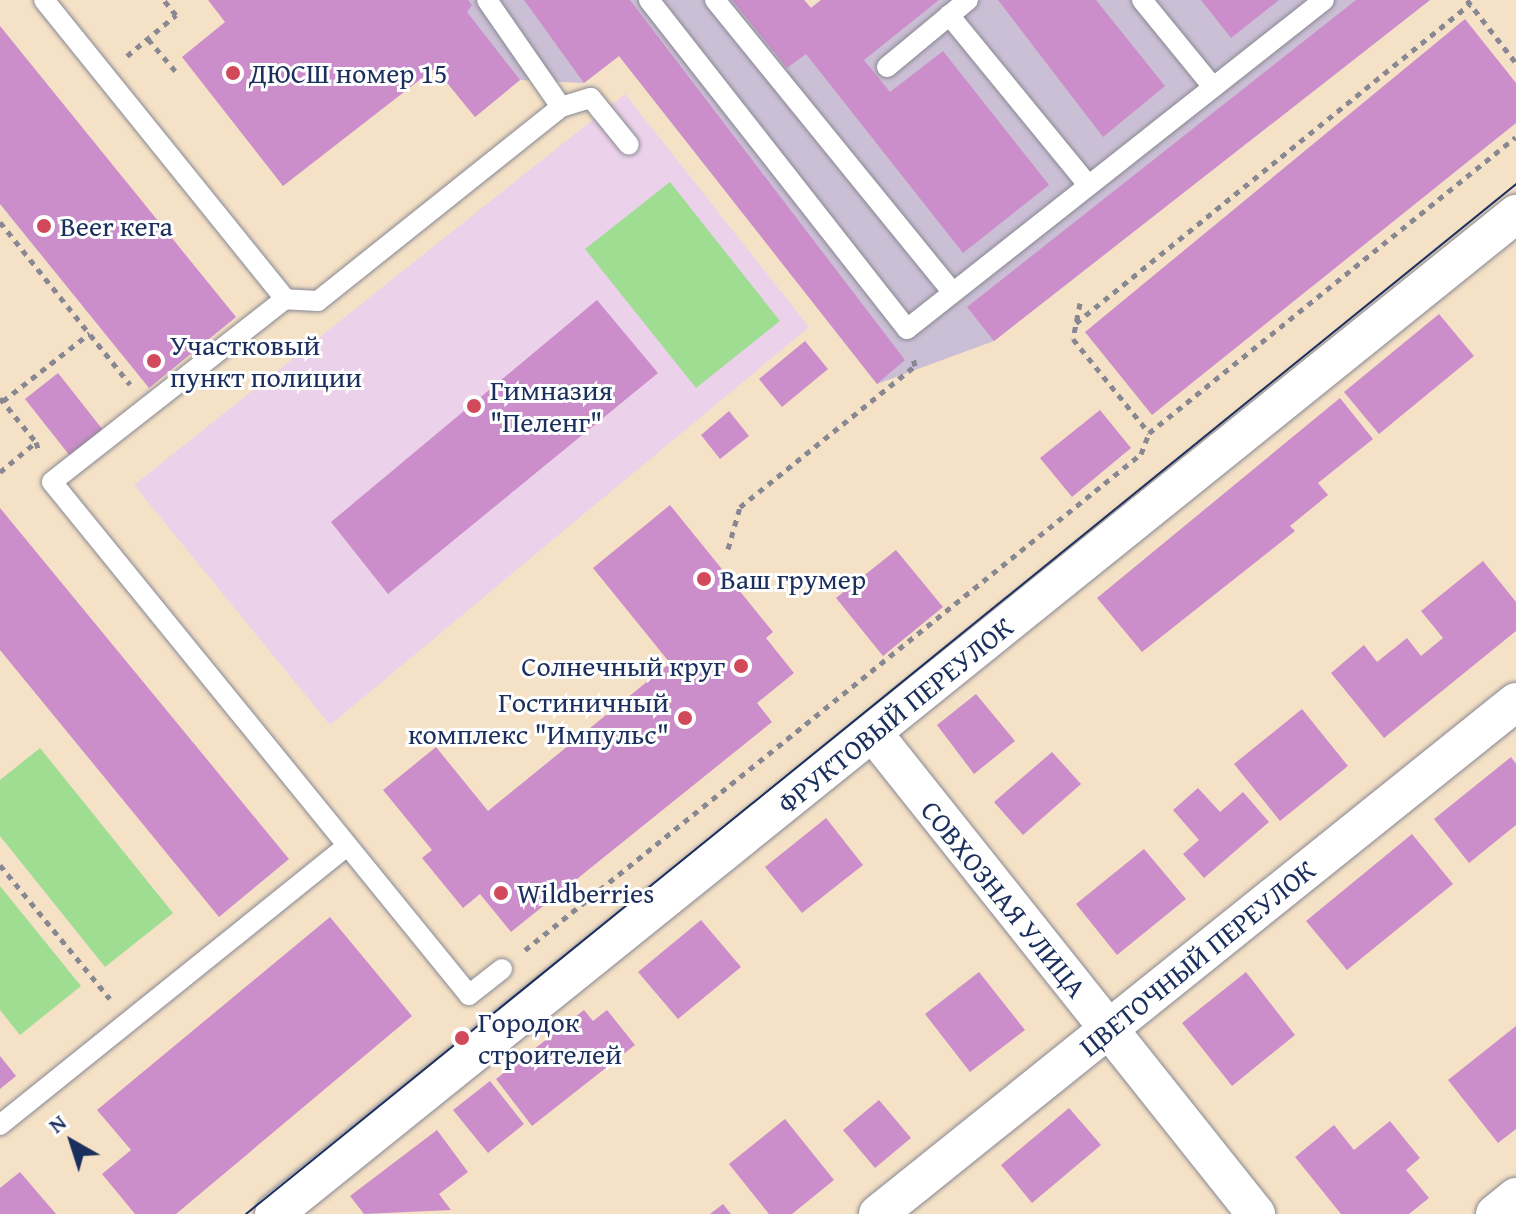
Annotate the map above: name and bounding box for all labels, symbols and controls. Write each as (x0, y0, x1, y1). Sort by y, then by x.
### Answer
place label: ДЮСШ номер 15 (249, 56, 448, 90)
marker: ДЮСШ номер 15 (224, 64, 242, 82)
place label: Beer кега (60, 209, 173, 243)
marker: Beer кега (35, 217, 53, 235)
place label: Участковый пункт полиции (170, 328, 362, 394)
marker: Участковый пункт полиции (145, 352, 163, 370)
place label: Гимназия "Пеленг" (490, 373, 613, 439)
marker: Гимназия "Пеленг" (465, 397, 483, 415)
place label: Ваш грумер (720, 562, 866, 596)
marker: Ваш грумер (695, 570, 713, 588)
street label: ФРУКТОВЫЙ ПЕРЕУЛОК (770, 610, 1020, 820)
place label: Солнечный круг (521, 649, 725, 683)
marker: Солнечный круг (732, 657, 750, 675)
place label: Гостиничный комплекс "Импульс" (408, 685, 669, 751)
marker: Гостиничный комплекс "Импульс" (676, 709, 694, 727)
street label: СОВХОЗНАЯ УЛИЦА (914, 794, 1094, 1004)
street label: ЦВЕТОЧНЫЙ ПЕРЕУЛОК (1072, 853, 1322, 1063)
place label: Wildberries (517, 876, 654, 910)
marker: Wildberries (492, 884, 510, 902)
place label: Городок строителей (478, 1005, 622, 1071)
marker: Городок строителей (453, 1029, 471, 1047)
north arrow (32, 1102, 112, 1182)
text: N (41, 1106, 73, 1140)

